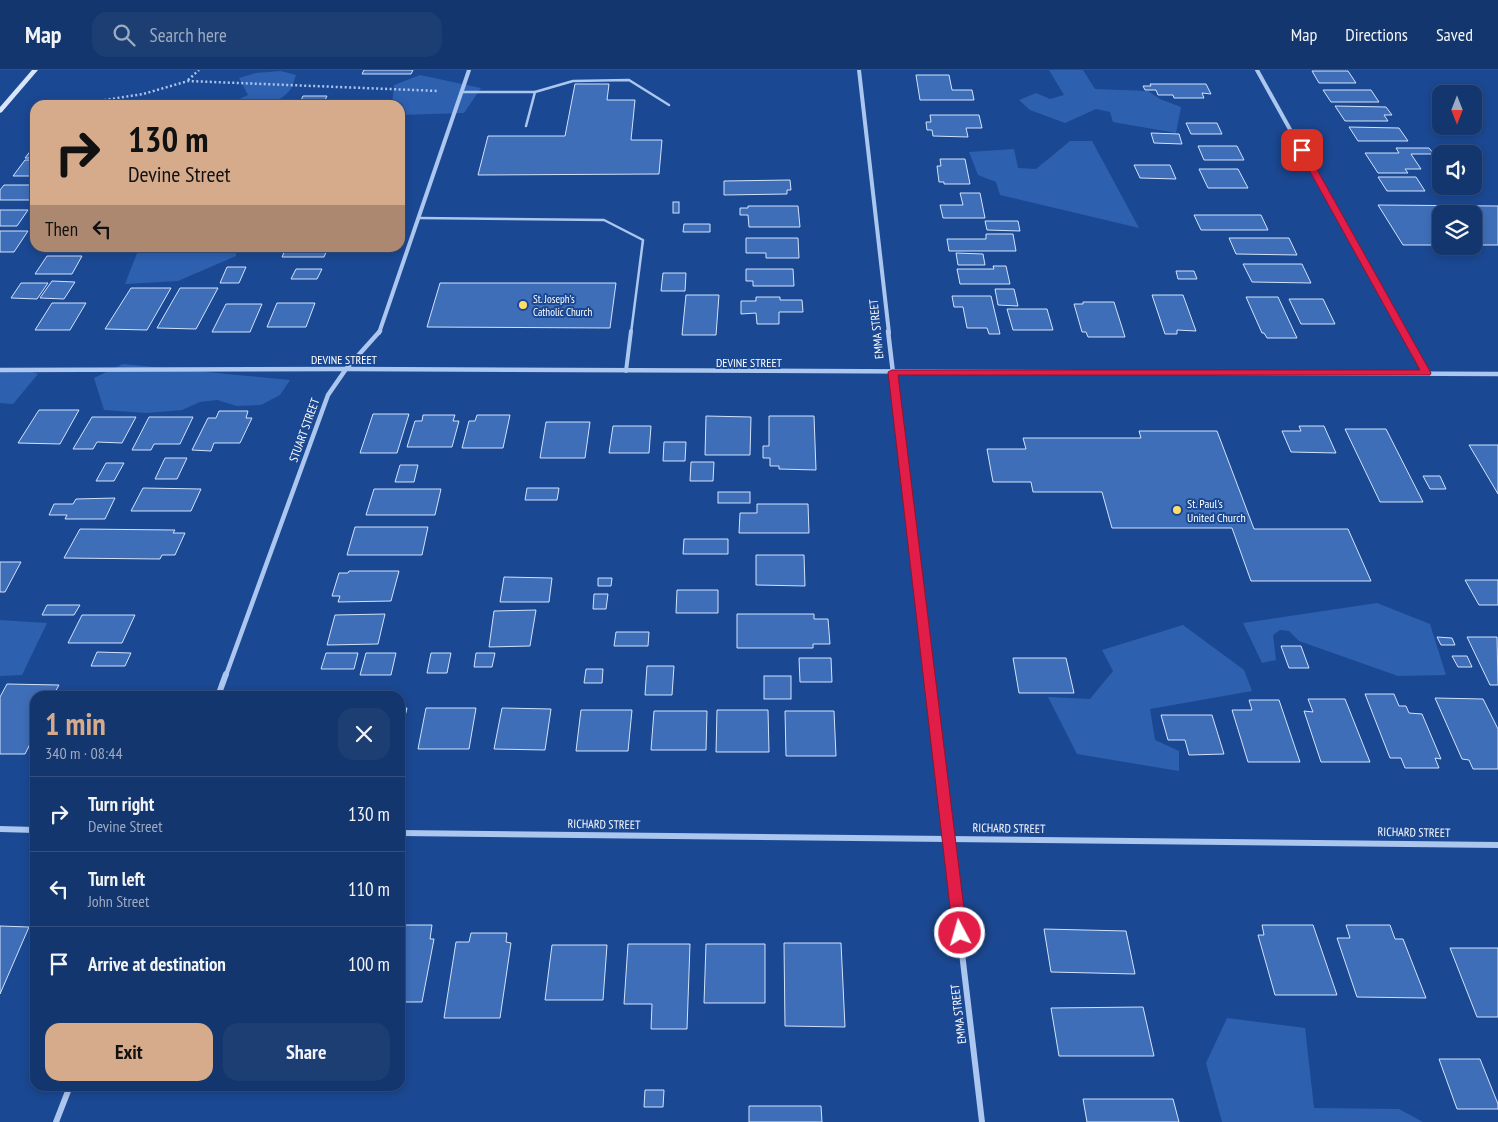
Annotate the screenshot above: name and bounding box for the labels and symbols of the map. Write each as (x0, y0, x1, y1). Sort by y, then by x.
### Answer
north arrow (1432, 85, 1482, 135)
pin (1281, 129, 1323, 171)
place label: St. Joseph's Catholic Church (533, 292, 592, 319)
street label: EMMA STREET (865, 298, 887, 360)
marker: St. Joseph's Catholic Church (517, 299, 529, 311)
street label: DEVINE STREET (311, 352, 378, 367)
street label: DEVINE STREET (716, 355, 783, 370)
street label: STUART STREET (285, 395, 323, 464)
place label: St. Paul's United Church (1187, 496, 1246, 525)
marker: St. Paul's United Church (1171, 504, 1183, 516)
street label: RICHARD STREET (568, 816, 641, 832)
street label: RICHARD STREET (973, 820, 1046, 836)
street label: RICHARD STREET (1378, 824, 1451, 840)
position arrow (933, 906, 985, 958)
street label: EMMA STREET (947, 983, 969, 1045)

